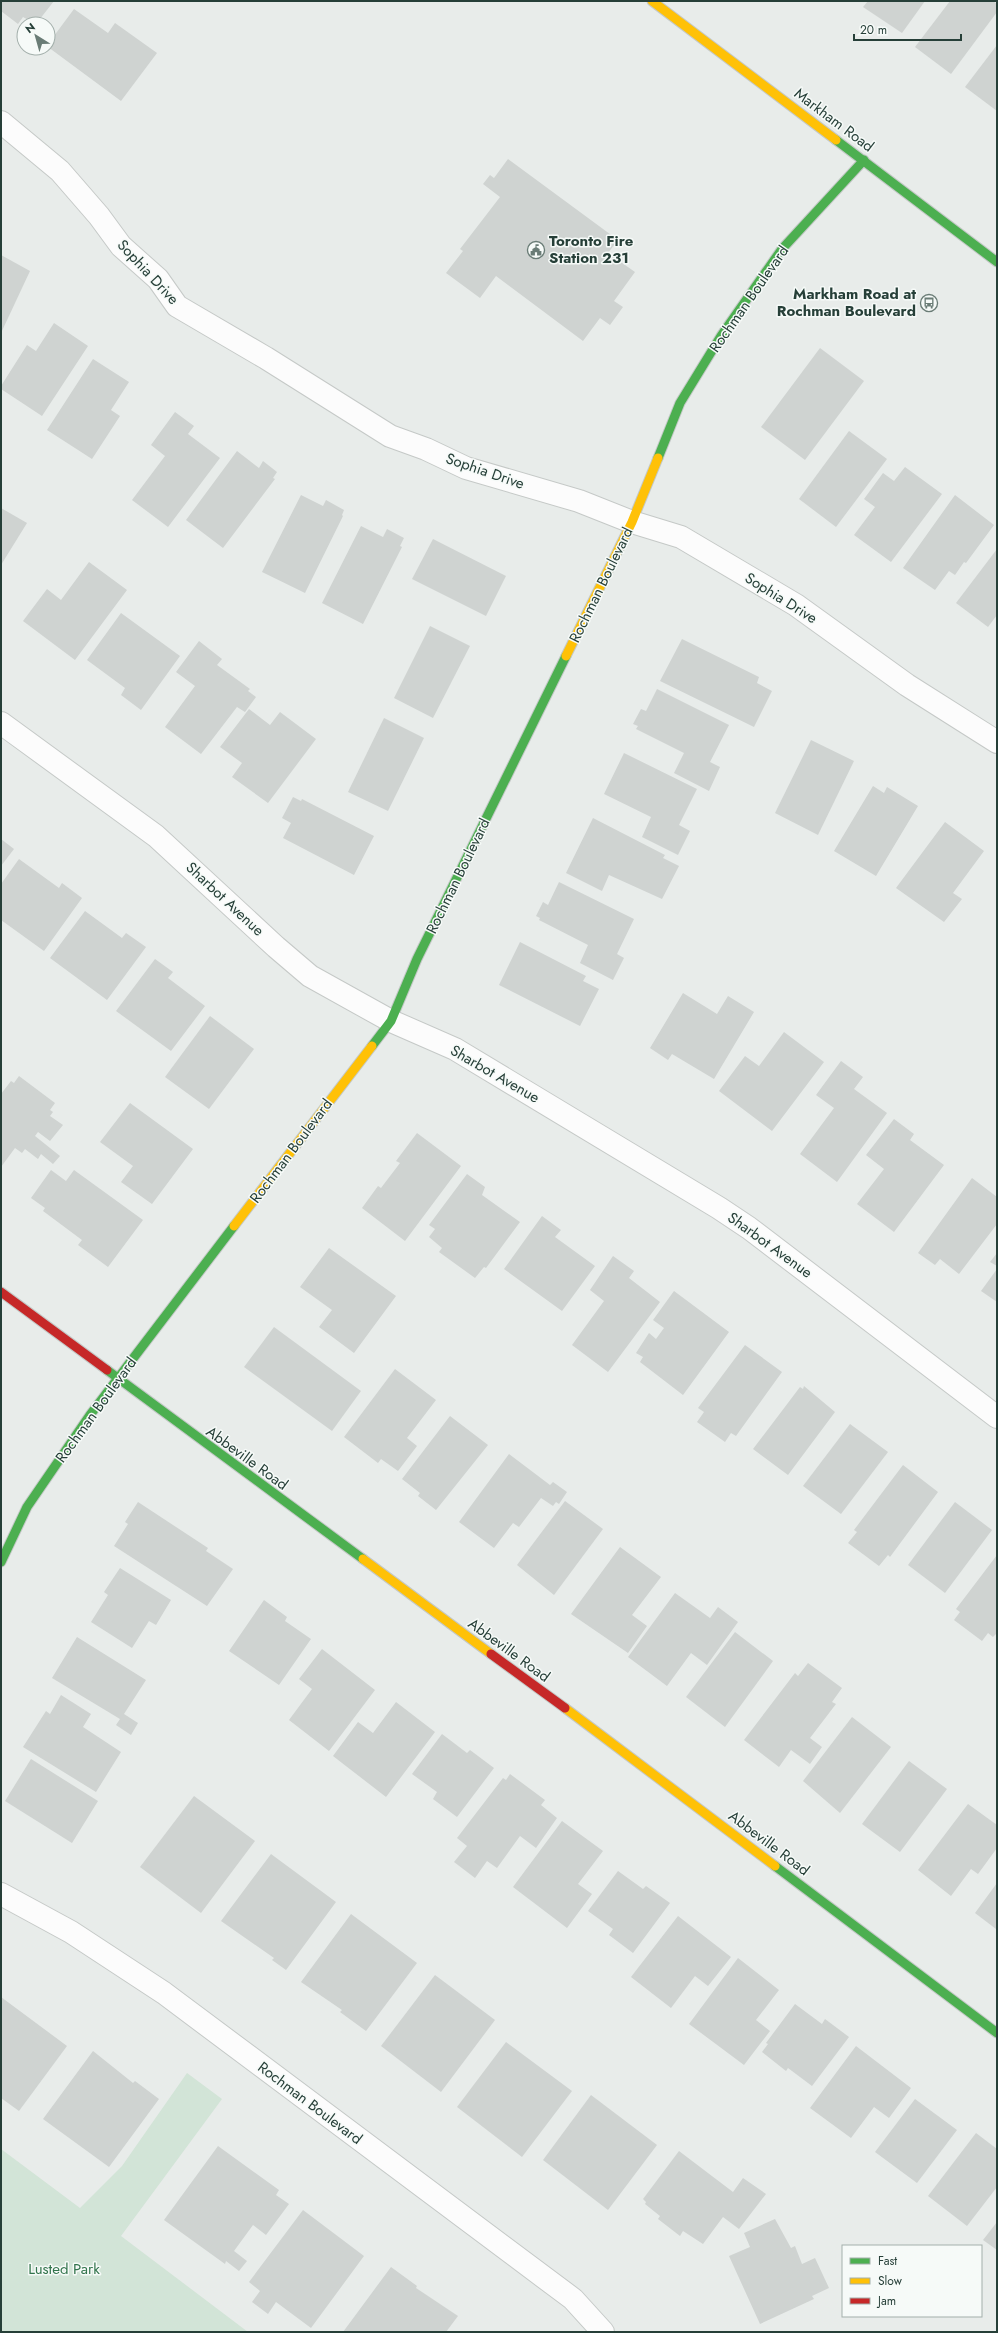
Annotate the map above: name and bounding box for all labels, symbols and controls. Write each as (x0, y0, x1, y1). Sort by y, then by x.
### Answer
north arrow (16, 16, 56, 56)
scale bar (854, 16, 961, 42)
text: N (22, 19, 38, 37)
text: 20 m (860, 21, 887, 39)
street label: Markham Road (790, 83, 878, 157)
place label: Toronto Fire Station 231 (549, 230, 634, 269)
street label: Sophia Drive (112, 235, 184, 310)
public building icon: Toronto Fire Station 231 (526, 240, 546, 260)
street label: Rochman Boulevard (704, 241, 794, 357)
place label: Markham Road at Rochman Boulevard (777, 283, 916, 322)
bus stop icon: Markham Road at Rochman Boulevard (919, 293, 939, 313)
street label: Sophia Drive (443, 447, 528, 495)
street label: Rochman Boulevard (564, 524, 638, 646)
street label: Sophia Drive (740, 567, 822, 629)
street label: Rochman Boulevard (421, 815, 495, 937)
street label: Sharbot Avenue (181, 857, 269, 941)
street label: Sharbot Avenue (446, 1039, 544, 1109)
street label: Rochman Boulevard (244, 1094, 338, 1208)
street label: Sharbot Avenue (723, 1207, 817, 1283)
street label: Rochman Boulevard (50, 1353, 142, 1467)
street label: Abbeville Road (202, 1421, 292, 1495)
street label: Abbeville Road (464, 1613, 554, 1687)
street label: Abbeville Road (724, 1805, 814, 1881)
street label: Rochman Boulevard (253, 2056, 367, 2150)
legend (842, 2245, 982, 2317)
text: Fast (878, 2252, 897, 2270)
park label: Lusted Park (28, 2258, 100, 2280)
text: Slow (878, 2272, 903, 2290)
text: Jam (876, 2292, 896, 2310)

